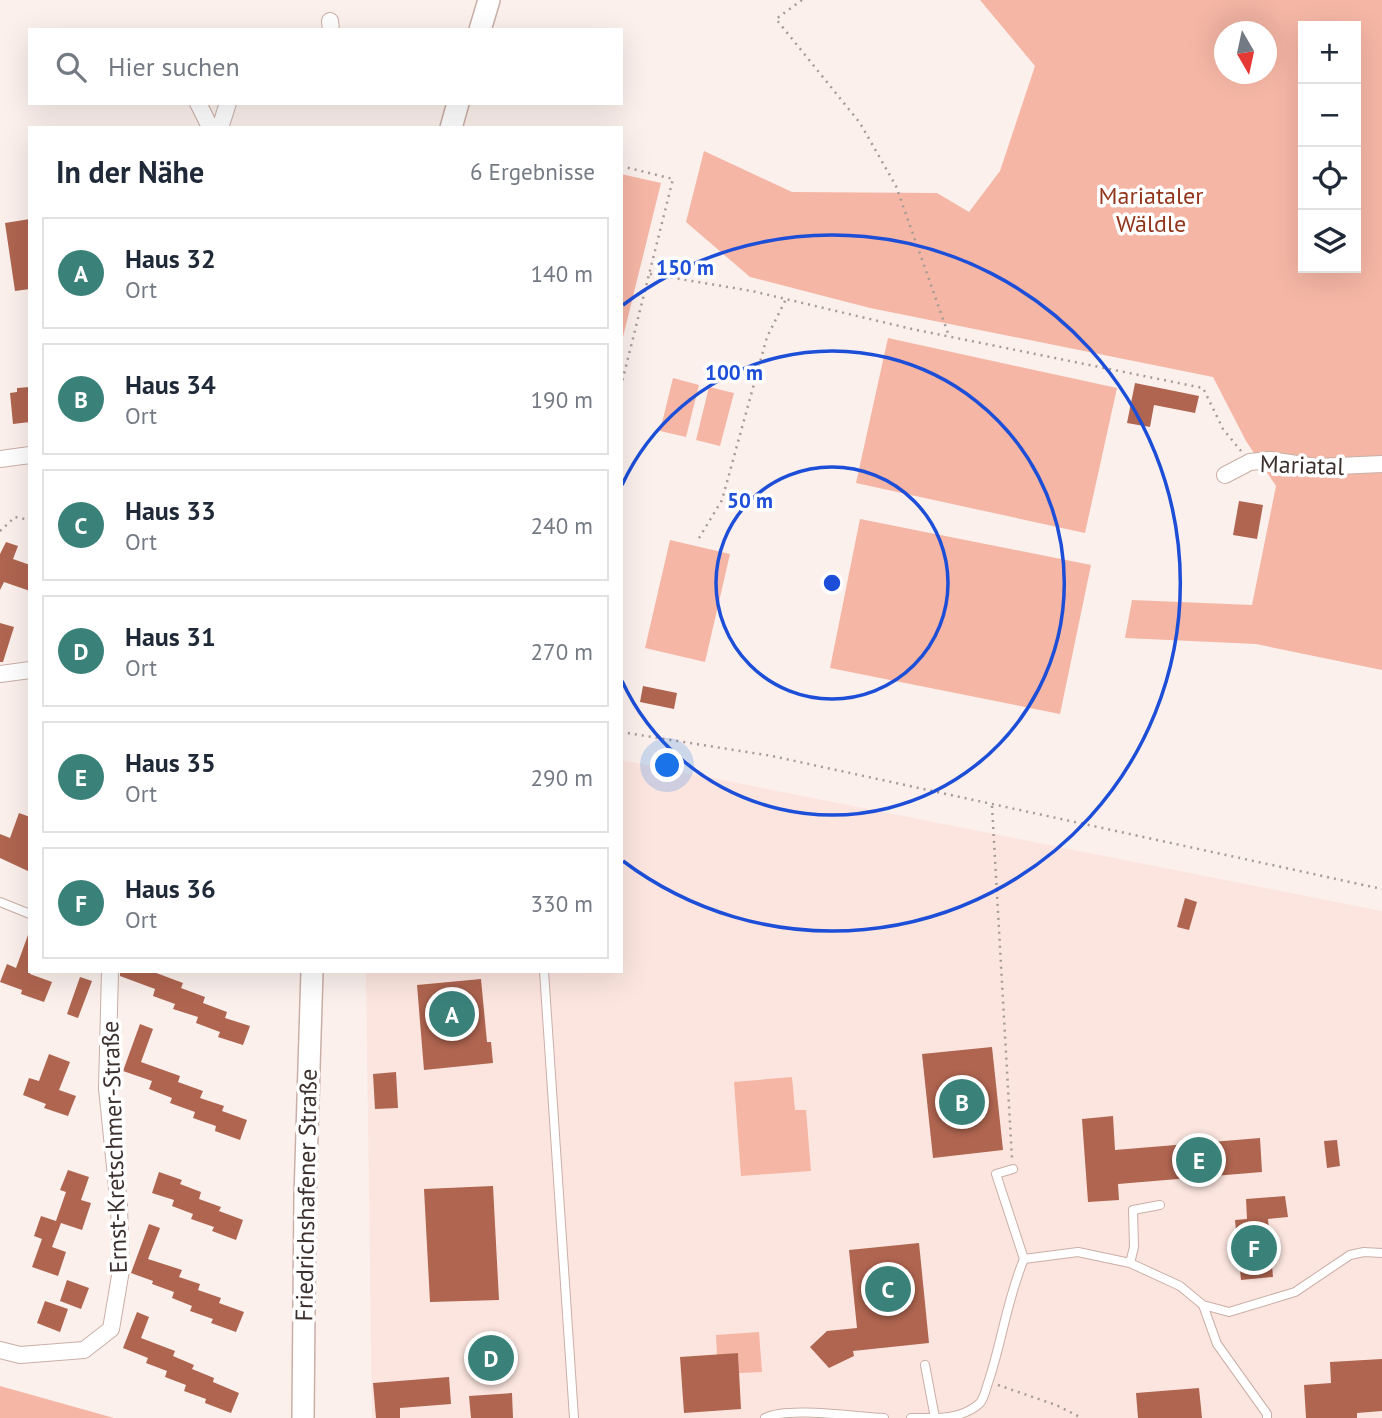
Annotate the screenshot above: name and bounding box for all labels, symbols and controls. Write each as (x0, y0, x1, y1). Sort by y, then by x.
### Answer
north arrow (1214, 21, 1277, 84)
map controls (1298, 21, 1361, 273)
button: + (1298, 21, 1361, 84)
search box (28, 28, 623, 105)
icon: search (52, 48, 90, 86)
text: Hier suchen (108, 50, 240, 83)
button: − (1298, 84, 1361, 147)
button: locate (1298, 147, 1361, 210)
text: In der Nähe (56, 152, 204, 191)
text: 6 Ergebnisse (470, 157, 595, 186)
park label: Mariataler Wäldle (1099, 180, 1203, 239)
button: layers (1298, 210, 1361, 273)
text: Haus 32 (125, 242, 216, 275)
text: 150 m (656, 254, 714, 281)
text: A (74, 259, 88, 288)
text: 140 m (531, 259, 593, 288)
text: Ort (125, 275, 157, 304)
text: 100 m (705, 359, 763, 386)
text: Haus 34 (125, 368, 216, 401)
text: B (74, 385, 88, 414)
text: 190 m (531, 385, 593, 414)
text: Ort (125, 401, 157, 430)
street label: Mariatal (1259, 448, 1345, 482)
text: 50 m (727, 487, 773, 514)
text: Haus 33 (125, 494, 216, 527)
text: C (75, 511, 87, 540)
text: 240 m (531, 511, 593, 540)
text: Ort (125, 527, 157, 556)
centre of rings (820, 571, 844, 595)
text: Haus 31 (125, 620, 216, 653)
text: D (74, 637, 88, 666)
text: 270 m (531, 637, 593, 666)
text: Ort (125, 653, 157, 682)
text: Haus 35 (125, 746, 216, 779)
your location (650, 748, 684, 782)
text: E (75, 763, 87, 792)
text: 290 m (531, 763, 593, 792)
text: Ort (125, 779, 157, 808)
text: Haus 36 (125, 872, 216, 905)
text: F (75, 889, 87, 918)
text: 330 m (531, 889, 593, 918)
text: Ort (125, 905, 157, 934)
pin: A (429, 988, 475, 1040)
street label: Ernst-Kretschmer-Straße (94, 1020, 134, 1274)
street label: Friedrichshafener Straße (288, 1068, 324, 1322)
pin: B (939, 1076, 985, 1128)
pin: E (1176, 1134, 1222, 1186)
pin: F (1231, 1222, 1277, 1274)
pin: C (865, 1263, 911, 1315)
pin: D (468, 1332, 514, 1384)

